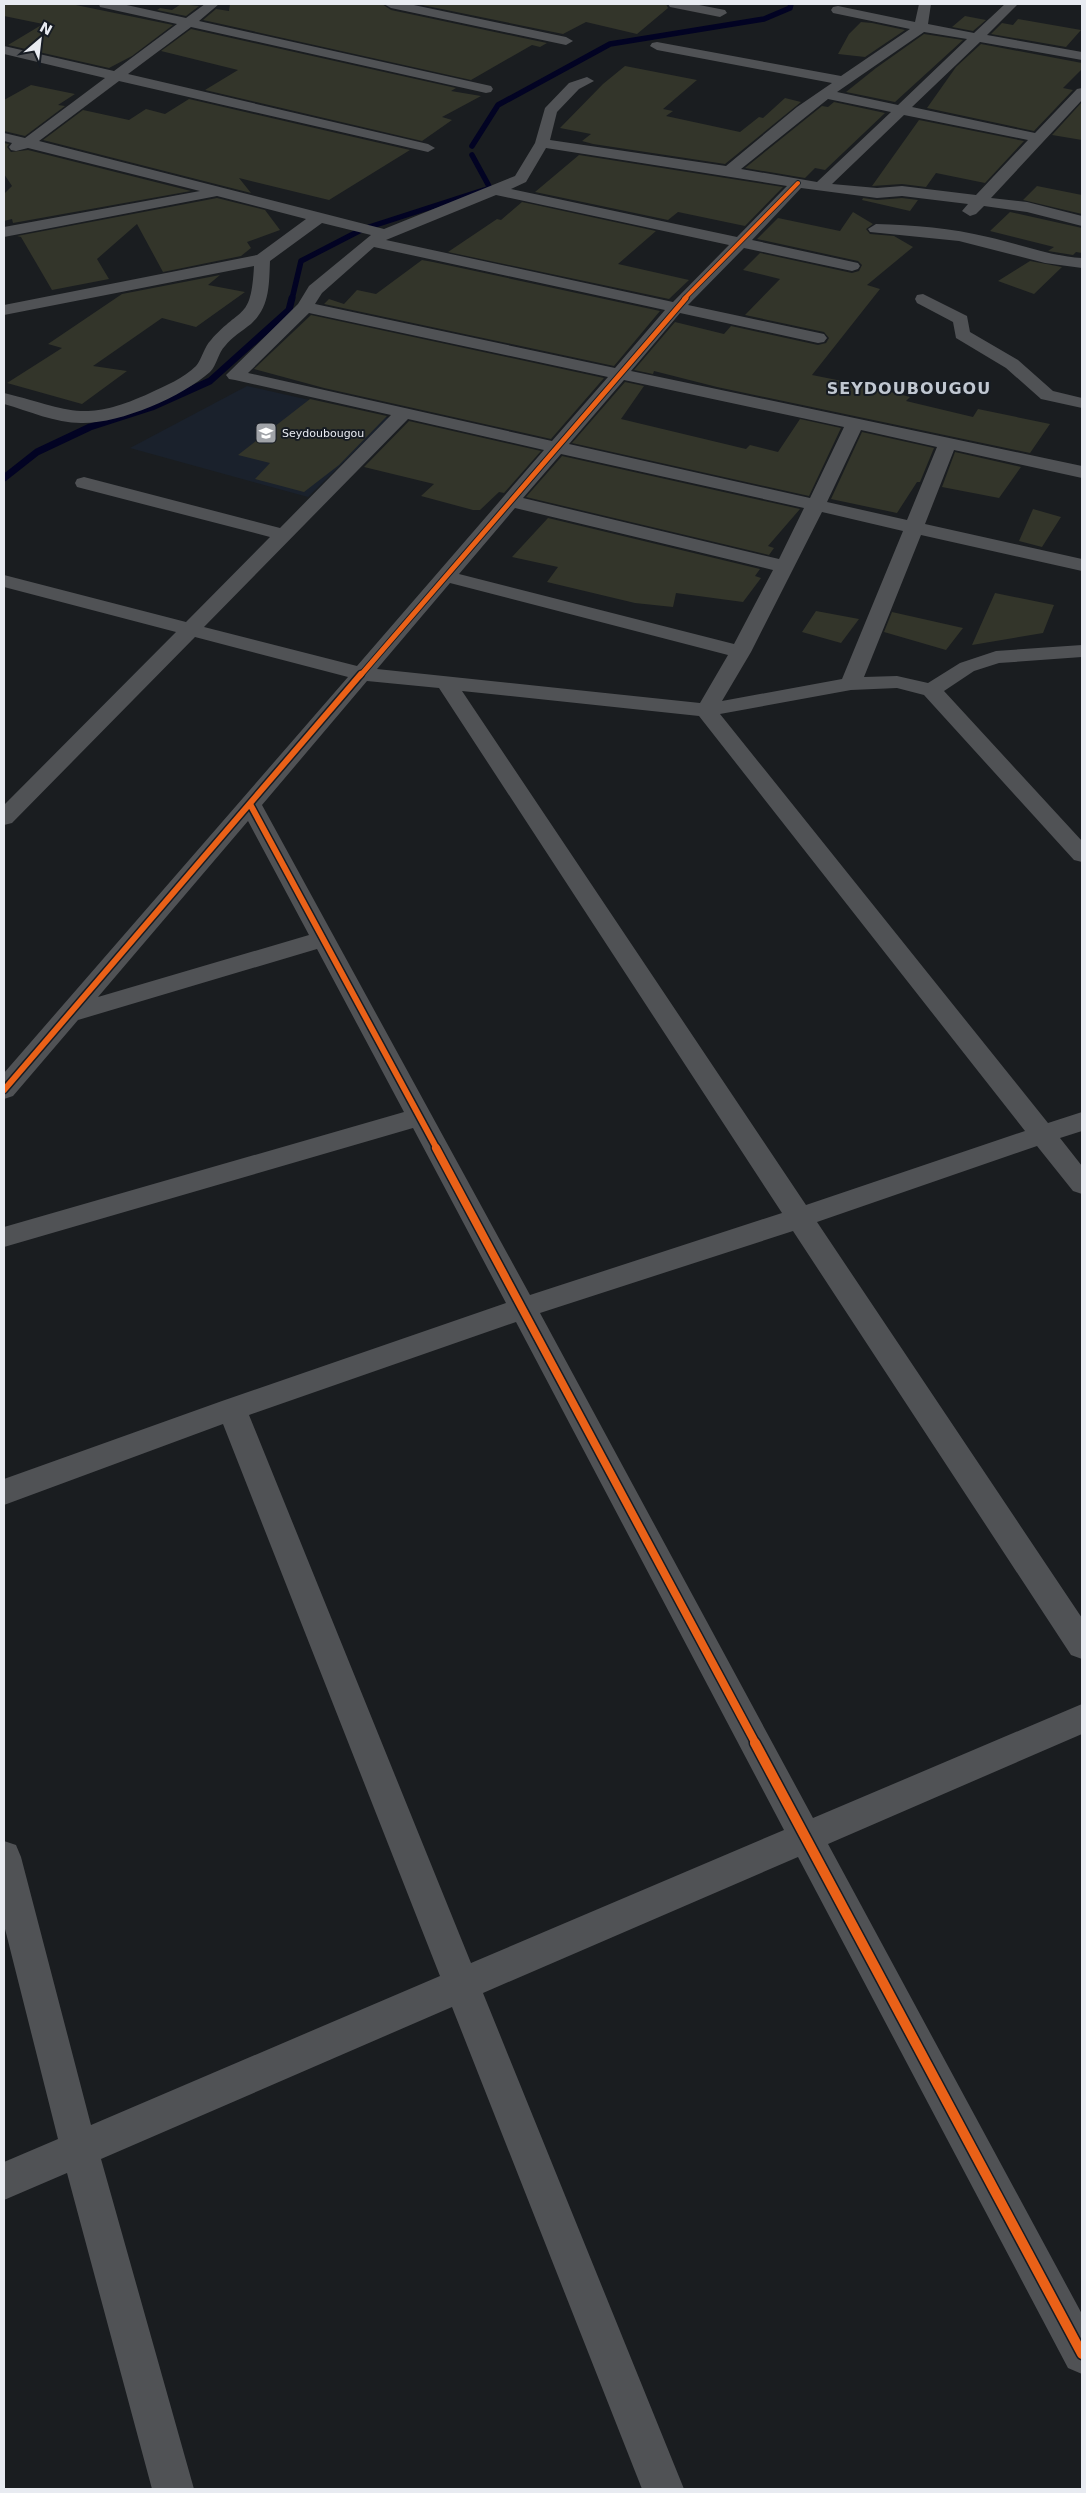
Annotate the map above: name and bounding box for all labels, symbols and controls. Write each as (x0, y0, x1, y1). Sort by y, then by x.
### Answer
north arrow (15, 15, 65, 65)
text: N (37, 19, 55, 38)
district label: SEYDOUBOUGOU (827, 379, 991, 398)
school or university icon: Seydoubougou (254, 421, 278, 445)
place label: Seydoubougou (282, 427, 364, 440)

